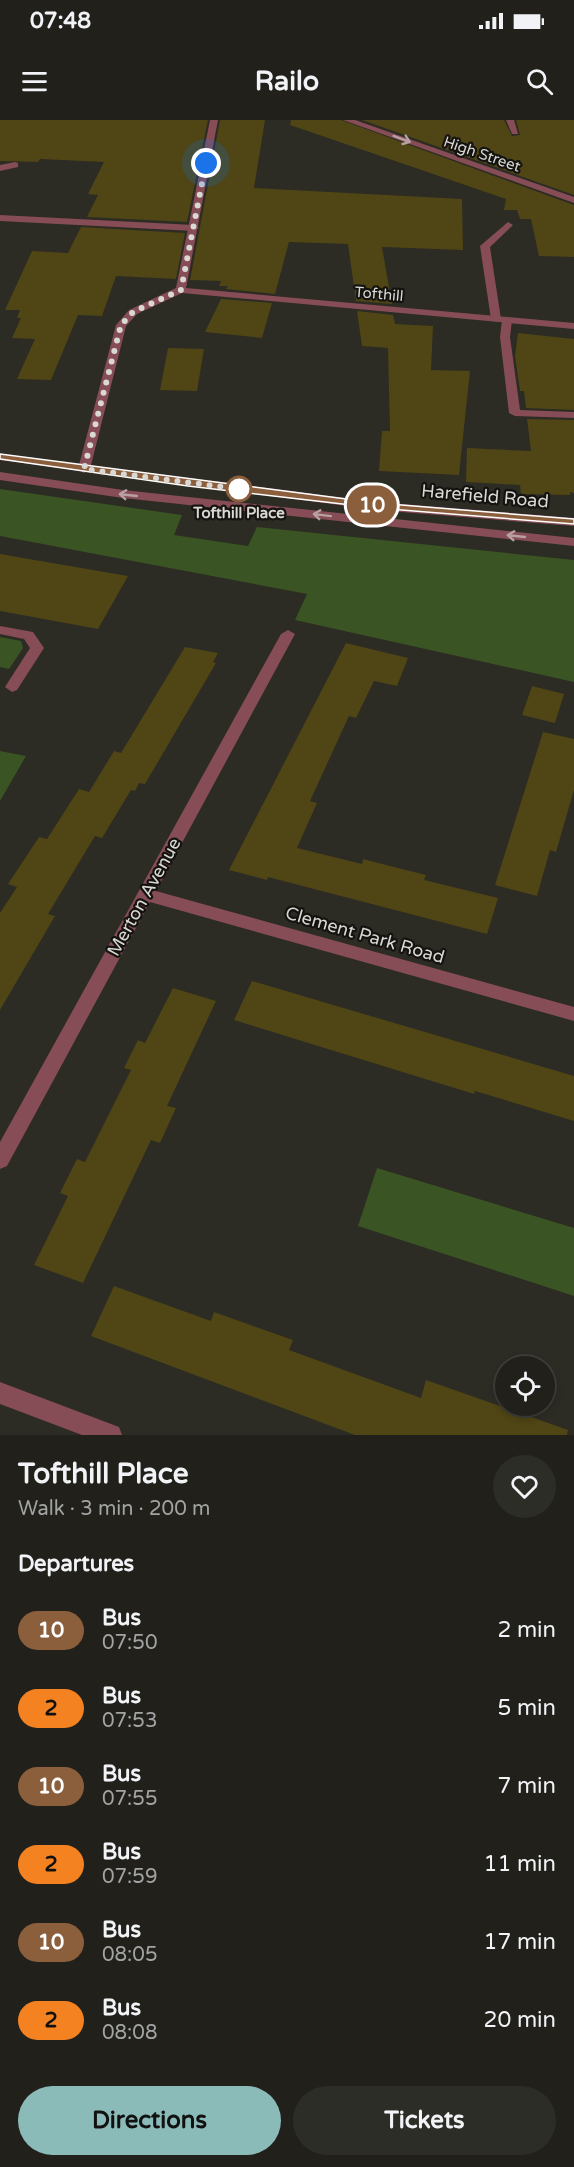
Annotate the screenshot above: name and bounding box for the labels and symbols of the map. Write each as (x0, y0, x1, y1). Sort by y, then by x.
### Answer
street label: High Street (441, 132, 523, 176)
one-way arrow (392, 135, 411, 146)
your location (191, 148, 221, 178)
street label: Tofthill (354, 283, 404, 305)
marker: Tofthill Place (226, 476, 252, 502)
street label: Harefield Road (420, 479, 550, 513)
line badge: 10 (345, 486, 399, 524)
one-way arrow (119, 489, 138, 500)
place label: Tofthill Place (192, 504, 285, 522)
one-way arrow (312, 510, 332, 521)
one-way arrow (506, 530, 526, 541)
street label: Merton Avenue (102, 834, 186, 960)
street label: Clement Park Road (283, 902, 447, 968)

